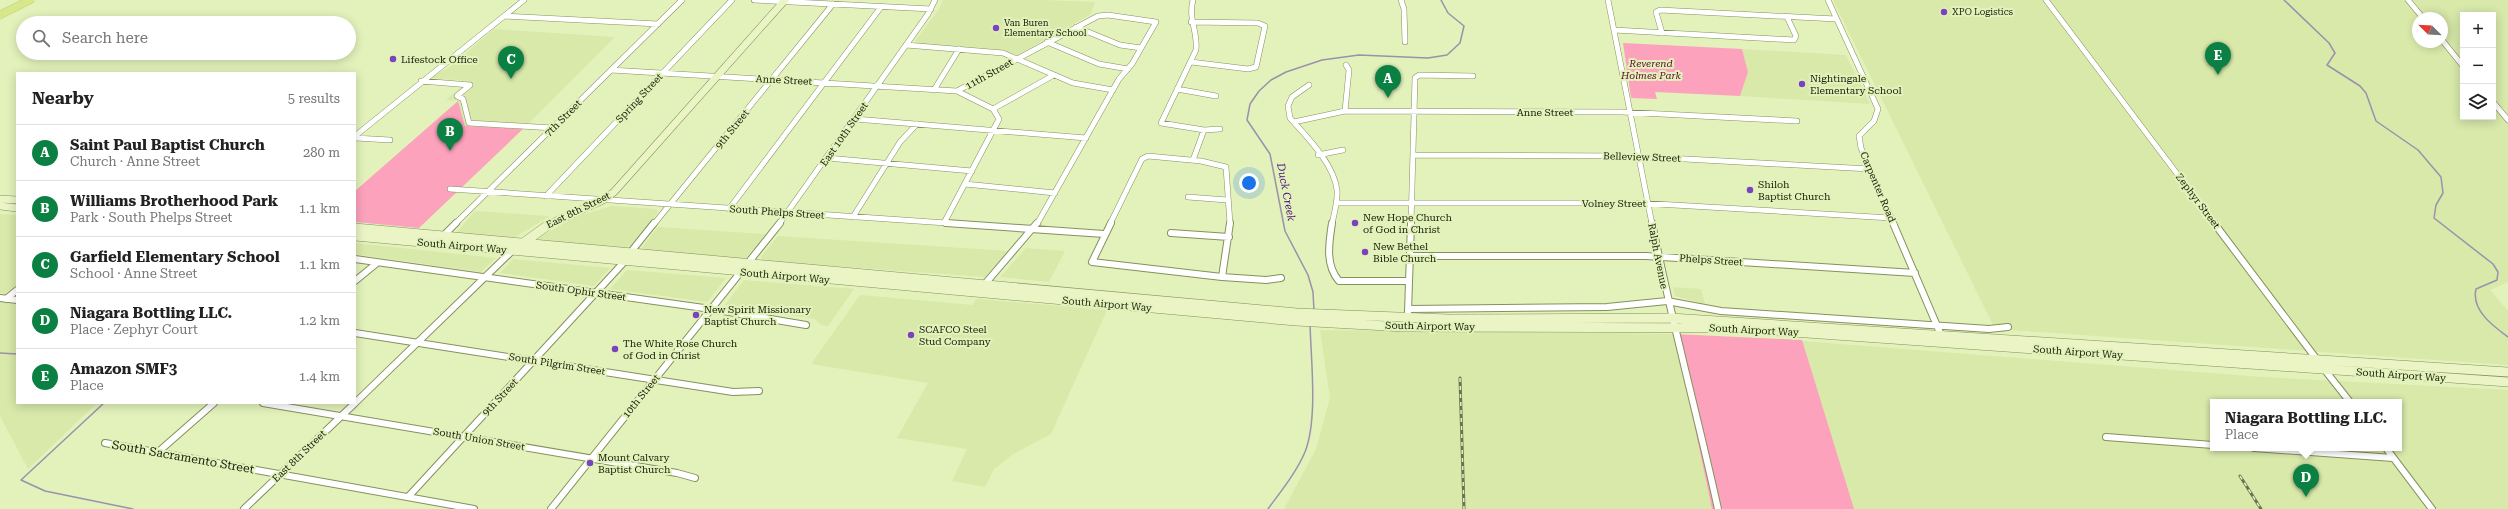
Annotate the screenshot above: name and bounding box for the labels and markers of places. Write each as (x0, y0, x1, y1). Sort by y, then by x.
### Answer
marker: XPO Logistics (1939, 7, 1949, 17)
place label: XPO Logistics (1952, 7, 2013, 17)
place label: Van Buren Elementary School (1004, 18, 1087, 38)
marker: Van Buren Elementary School (991, 23, 1001, 33)
pin: E (2205, 42, 2231, 75)
pin: C (498, 46, 524, 79)
marker: Lifestock Office (388, 54, 398, 64)
place label: Lifestock Office (401, 54, 478, 65)
pin: A (1375, 65, 1401, 98)
place label: Nightingale Elementary School (1810, 73, 1902, 96)
marker: Nightingale Elementary School (1797, 79, 1807, 89)
pin: B (437, 118, 463, 151)
place label: Shiloh Baptist Church (1758, 179, 1831, 202)
marker: Shiloh Baptist Church (1745, 185, 1755, 195)
place label: New Hope Church of God in Christ (1363, 212, 1452, 235)
marker: New Hope Church of God in Christ (1350, 218, 1360, 228)
place label: New Bethel Bible Church (1373, 241, 1437, 264)
marker: New Bethel Bible Church (1360, 247, 1370, 257)
place label: New Spirit Missionary Baptist Church (704, 304, 811, 327)
marker: New Spirit Missionary Baptist Church (691, 310, 701, 320)
place label: SCAFCO Steel Stud Company (919, 324, 991, 347)
marker: SCAFCO Steel Stud Company (906, 330, 916, 340)
place label: The White Rose Church of God in Christ (623, 338, 738, 361)
marker: The White Rose Church of God in Christ (610, 344, 620, 354)
place label: Mount Calvary Baptist Church (598, 452, 671, 475)
marker: Mount Calvary Baptist Church (585, 458, 595, 468)
pin: D (2293, 464, 2319, 497)

